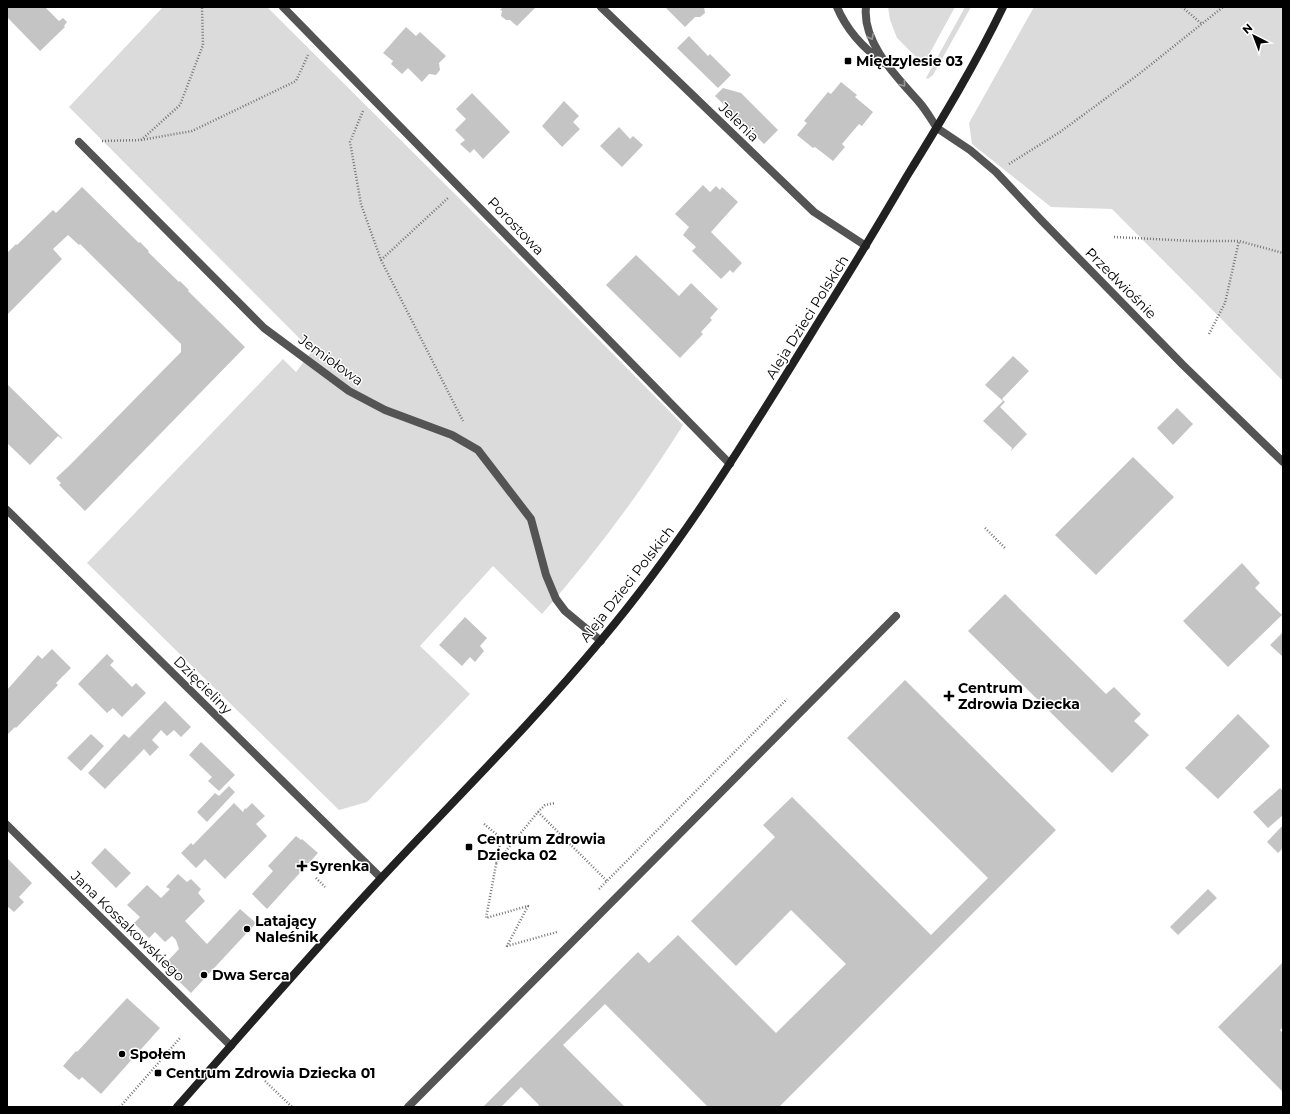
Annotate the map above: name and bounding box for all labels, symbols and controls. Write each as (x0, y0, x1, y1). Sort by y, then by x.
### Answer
north arrow (1234, 16, 1274, 56)
text: N (1239, 20, 1255, 37)
one-way arrow (866, 33, 874, 40)
place label: Międzylesie 03 (856, 52, 963, 70)
marker: Międzylesie 03 (843, 56, 853, 66)
one-way arrow (898, 80, 905, 87)
street label: Jelenia (714, 98, 763, 146)
street label: Porostowa (484, 193, 548, 259)
street label: Przedwiośnie (1082, 244, 1160, 322)
street label: Aleja Dzieci Polskich (762, 252, 852, 382)
street label: Jemiołowa (294, 330, 367, 390)
street label: Aleja Dzieci Polskich (576, 522, 678, 646)
street label: Dzięcieliny (170, 652, 236, 718)
place label: Centrum Zdrowia Dziecka (958, 679, 1080, 713)
marker: Centrum Zdrowia Dziecka (943, 690, 955, 702)
place label: Centrum Zdrowia Dziecka 02 (477, 830, 606, 864)
marker: Centrum Zdrowia Dziecka 02 (464, 842, 474, 852)
place label: Syrenka (310, 857, 369, 875)
marker: Syrenka (297, 861, 307, 871)
street label: Jana Kossakowskiego (66, 866, 189, 985)
place label: Latający Naleśnik (255, 912, 319, 946)
marker: Latający Naleśnik (242, 924, 252, 934)
place label: Dwa Serca (212, 966, 290, 984)
marker: Dwa Serca (199, 970, 209, 980)
place label: Społem (130, 1045, 186, 1063)
marker: Społem (117, 1049, 127, 1059)
place label: Centrum Zdrowia Dziecka 01 (166, 1064, 376, 1082)
marker: Centrum Zdrowia Dziecka 01 (153, 1068, 163, 1078)

